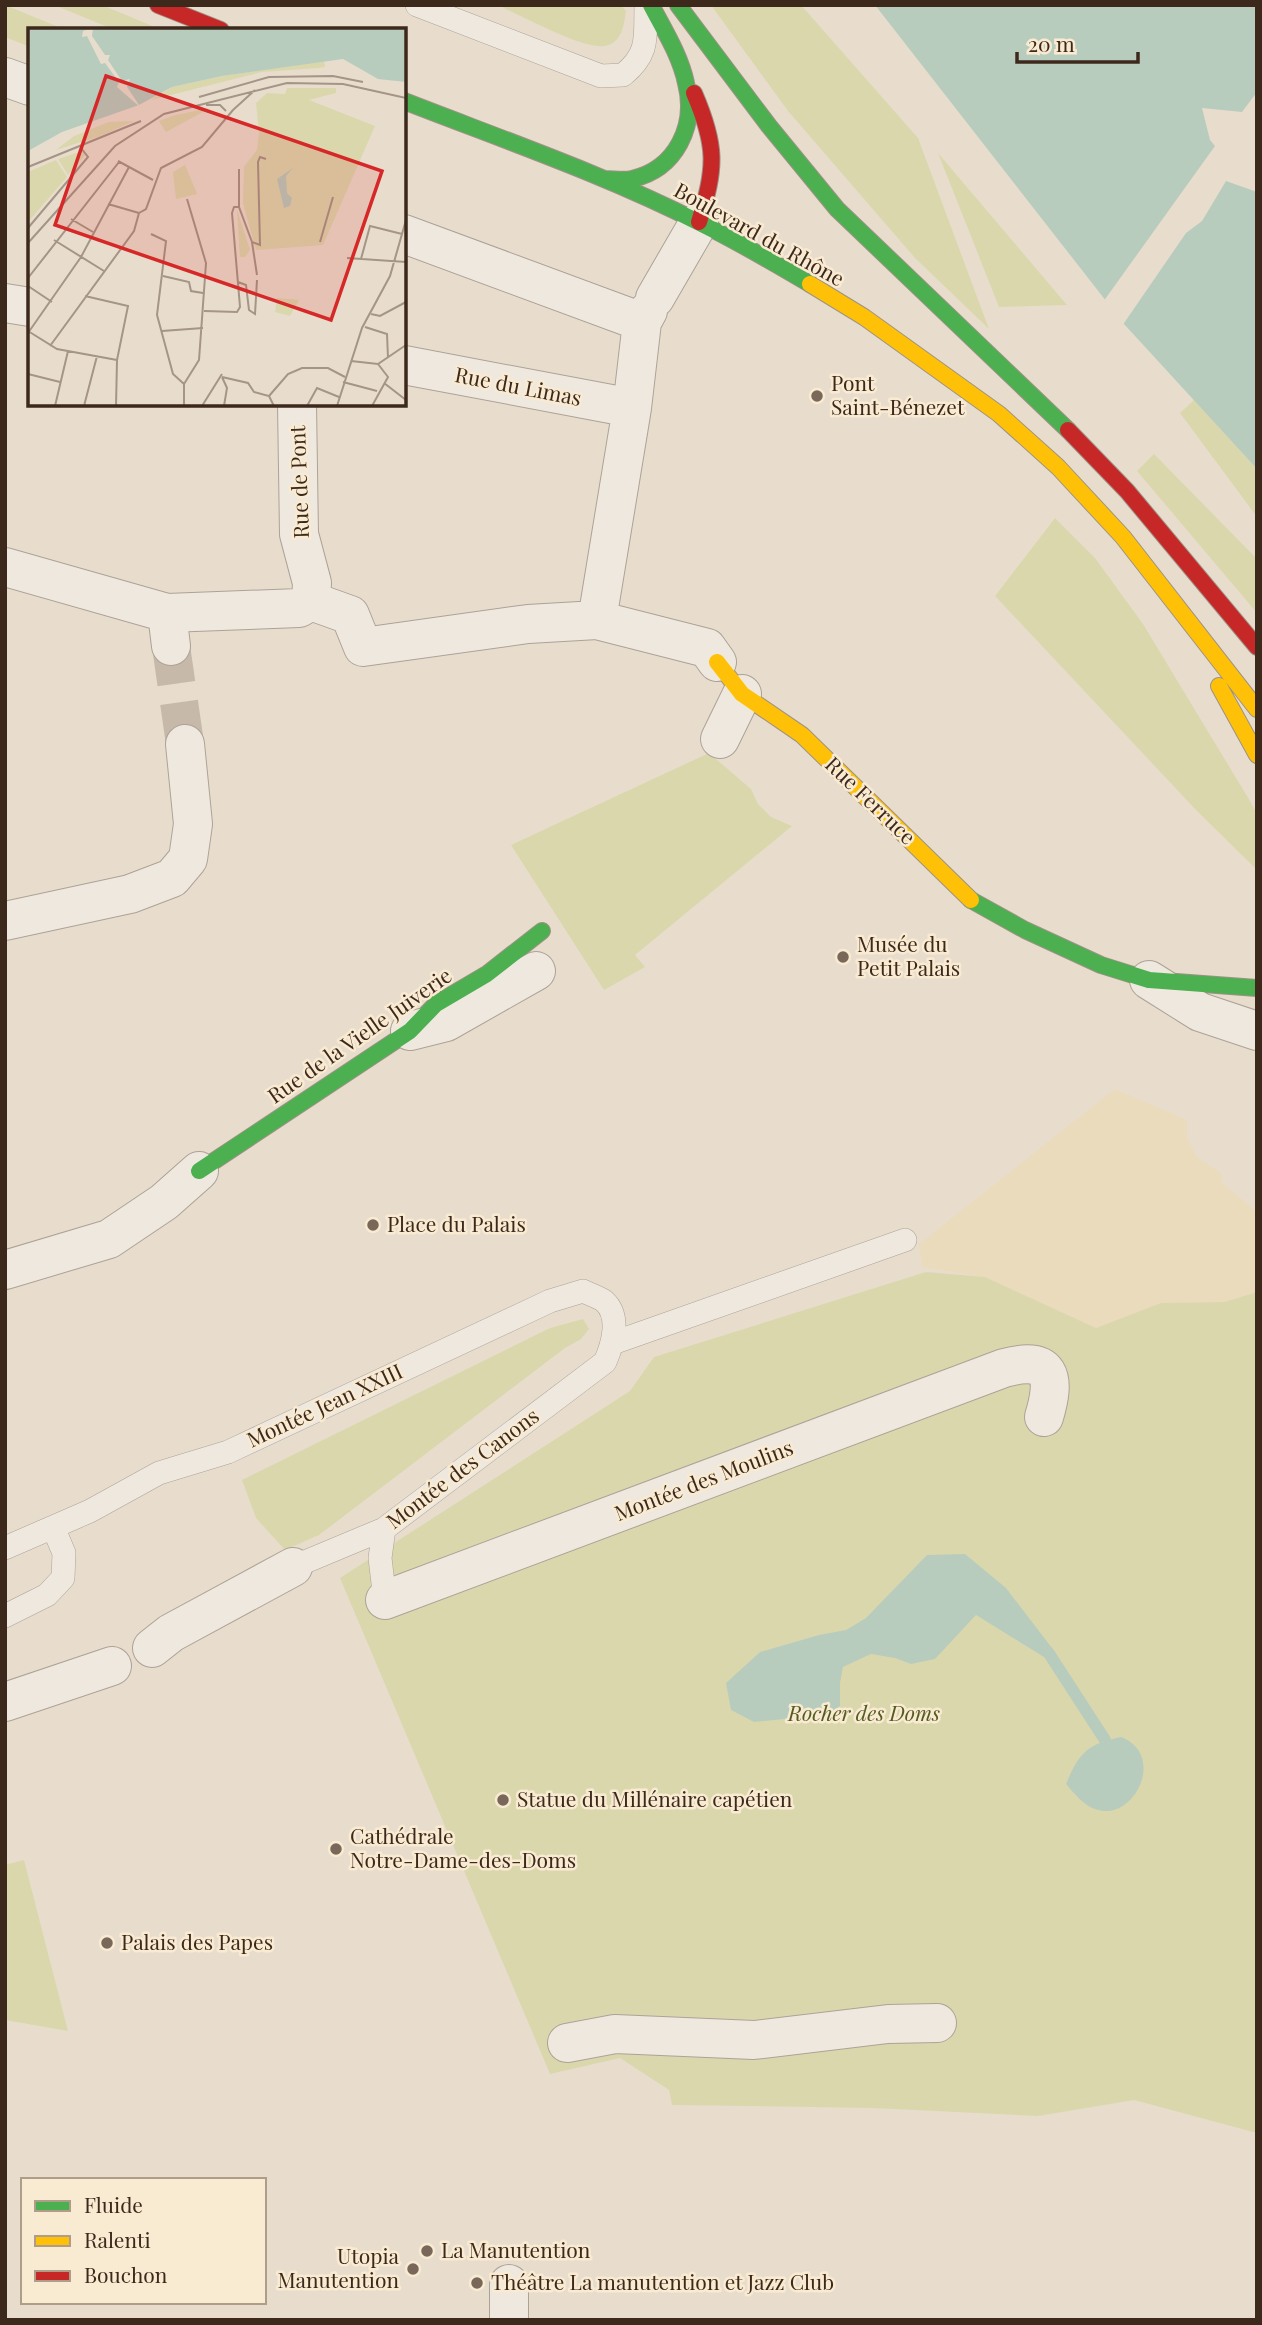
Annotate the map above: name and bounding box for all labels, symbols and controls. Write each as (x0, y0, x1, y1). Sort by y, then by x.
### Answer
scale bar (1017, 21, 1138, 65)
inset map (28, 28, 406, 406)
text: 20 m (1028, 29, 1075, 57)
street label: Boulevard du Rhône (670, 175, 850, 292)
street label: Rue du Limas (453, 359, 584, 411)
place label: Pont Saint-Bénezet (831, 368, 965, 420)
marker: Pont Saint-Bénezet (809, 388, 825, 404)
street label: Rue de Pont (282, 424, 314, 539)
street label: Rue Ferruce (820, 749, 923, 850)
place label: Musée du Petit Palais (857, 929, 960, 981)
marker: Musée du Petit Palais (835, 949, 851, 965)
street label: Rue de la Vielle Juiverie (261, 960, 456, 1109)
place label: Place du Palais (387, 1209, 526, 1237)
marker: Place du Palais (365, 1217, 381, 1233)
street label: Montée Jean XXIII (242, 1356, 407, 1453)
street label: Montée des Canons (380, 1401, 544, 1534)
street label: Montée des Moulins (610, 1432, 797, 1526)
park label: Rocher des Doms (787, 1698, 940, 1726)
place label: Statue du Millénaire capétien (517, 1784, 793, 1812)
marker: Statue du Millénaire capétien (495, 1792, 511, 1808)
place label: Cathédrale Notre-Dame-des-Doms (350, 1821, 576, 1873)
marker: Cathédrale Notre-Dame-des-Doms (328, 1841, 344, 1857)
place label: Palais des Papes (121, 1927, 273, 1955)
marker: Palais des Papes (99, 1935, 115, 1951)
legend (21, 2178, 266, 2304)
text: Fluide (84, 2190, 143, 2218)
text: Ralenti (84, 2225, 151, 2253)
place label: La Manutention (441, 2235, 591, 2263)
place label: Utopia Manutention (277, 2241, 400, 2293)
marker: La Manutention (419, 2243, 435, 2259)
text: Bouchon (84, 2260, 168, 2288)
marker: Utopia Manutention (405, 2261, 421, 2277)
place label: Théâtre La manutention et Jazz Club (491, 2267, 834, 2295)
marker: Théâtre La manutention et Jazz Club (469, 2275, 485, 2291)

